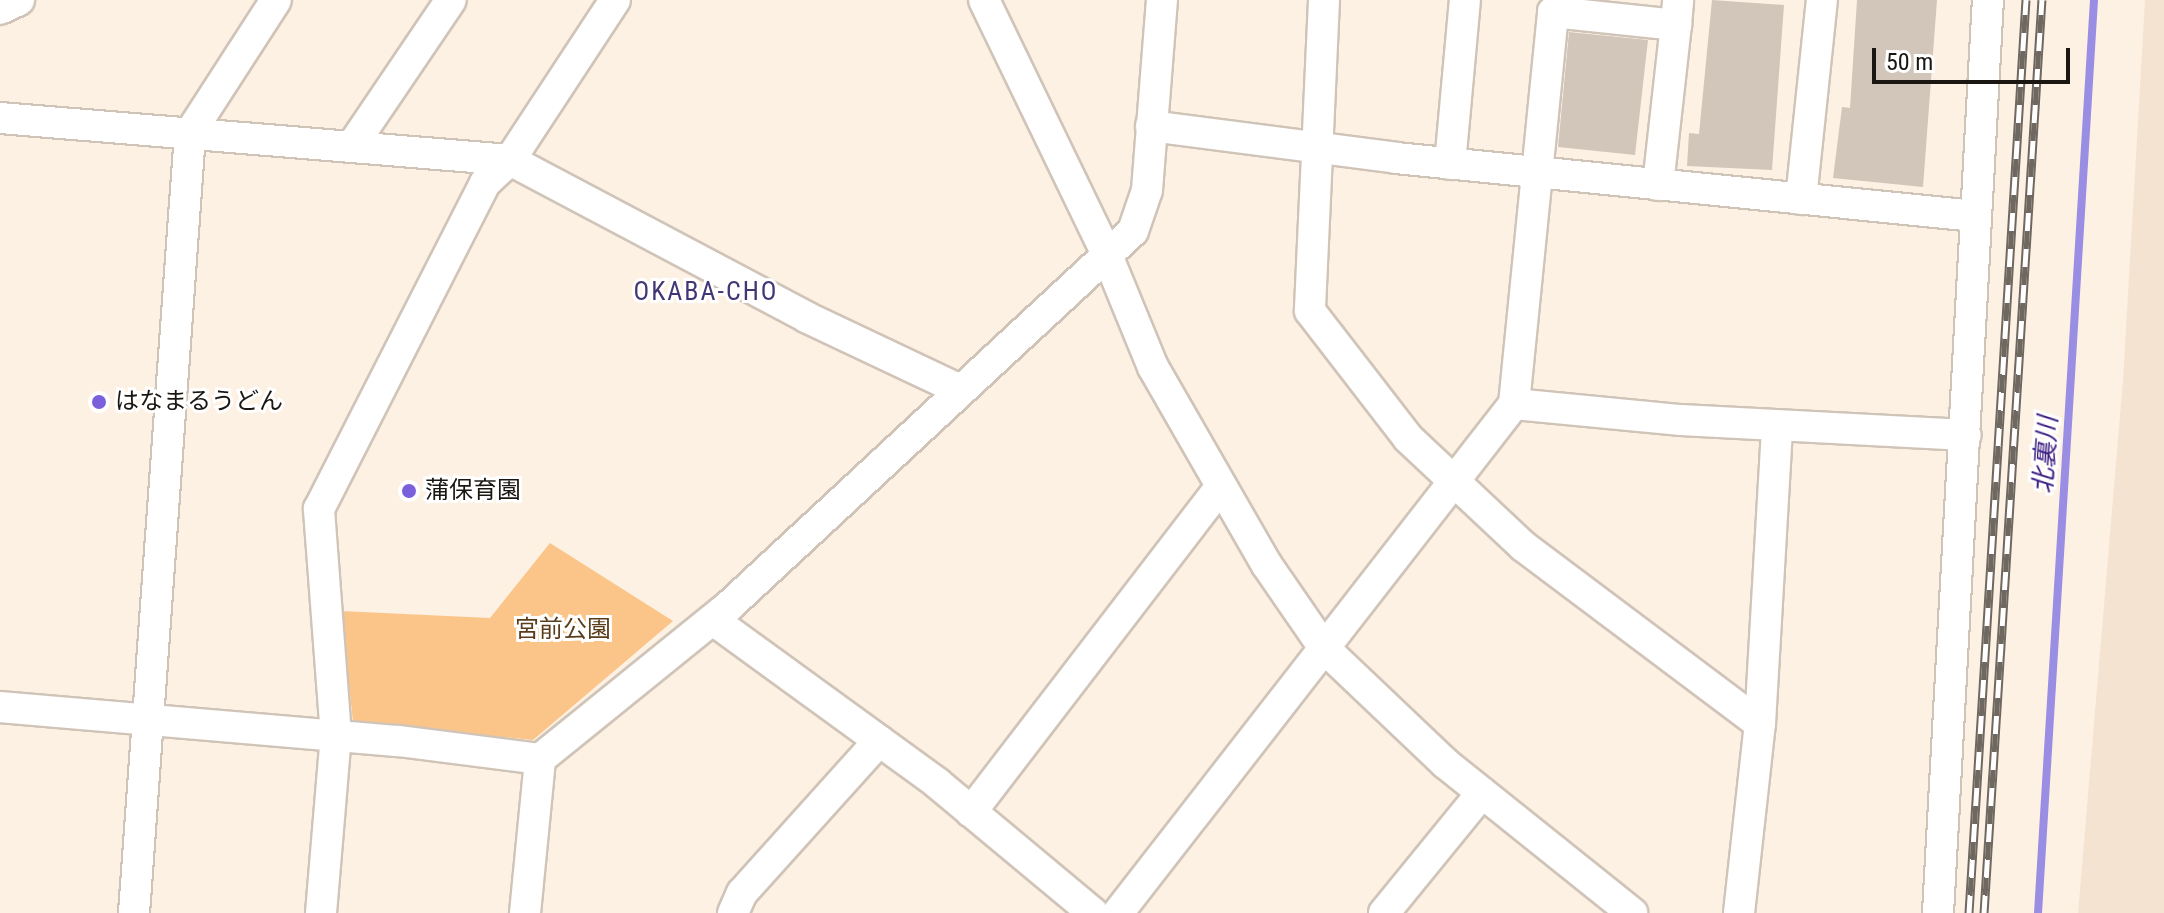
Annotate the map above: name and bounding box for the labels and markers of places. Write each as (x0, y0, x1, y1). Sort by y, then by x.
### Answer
place label: はなまるうどん (115, 388, 283, 416)
marker: はなまるうどん (90, 393, 108, 411)
place label: 蒲保育園 (425, 477, 521, 505)
marker: 蒲保育園 (400, 482, 418, 500)

